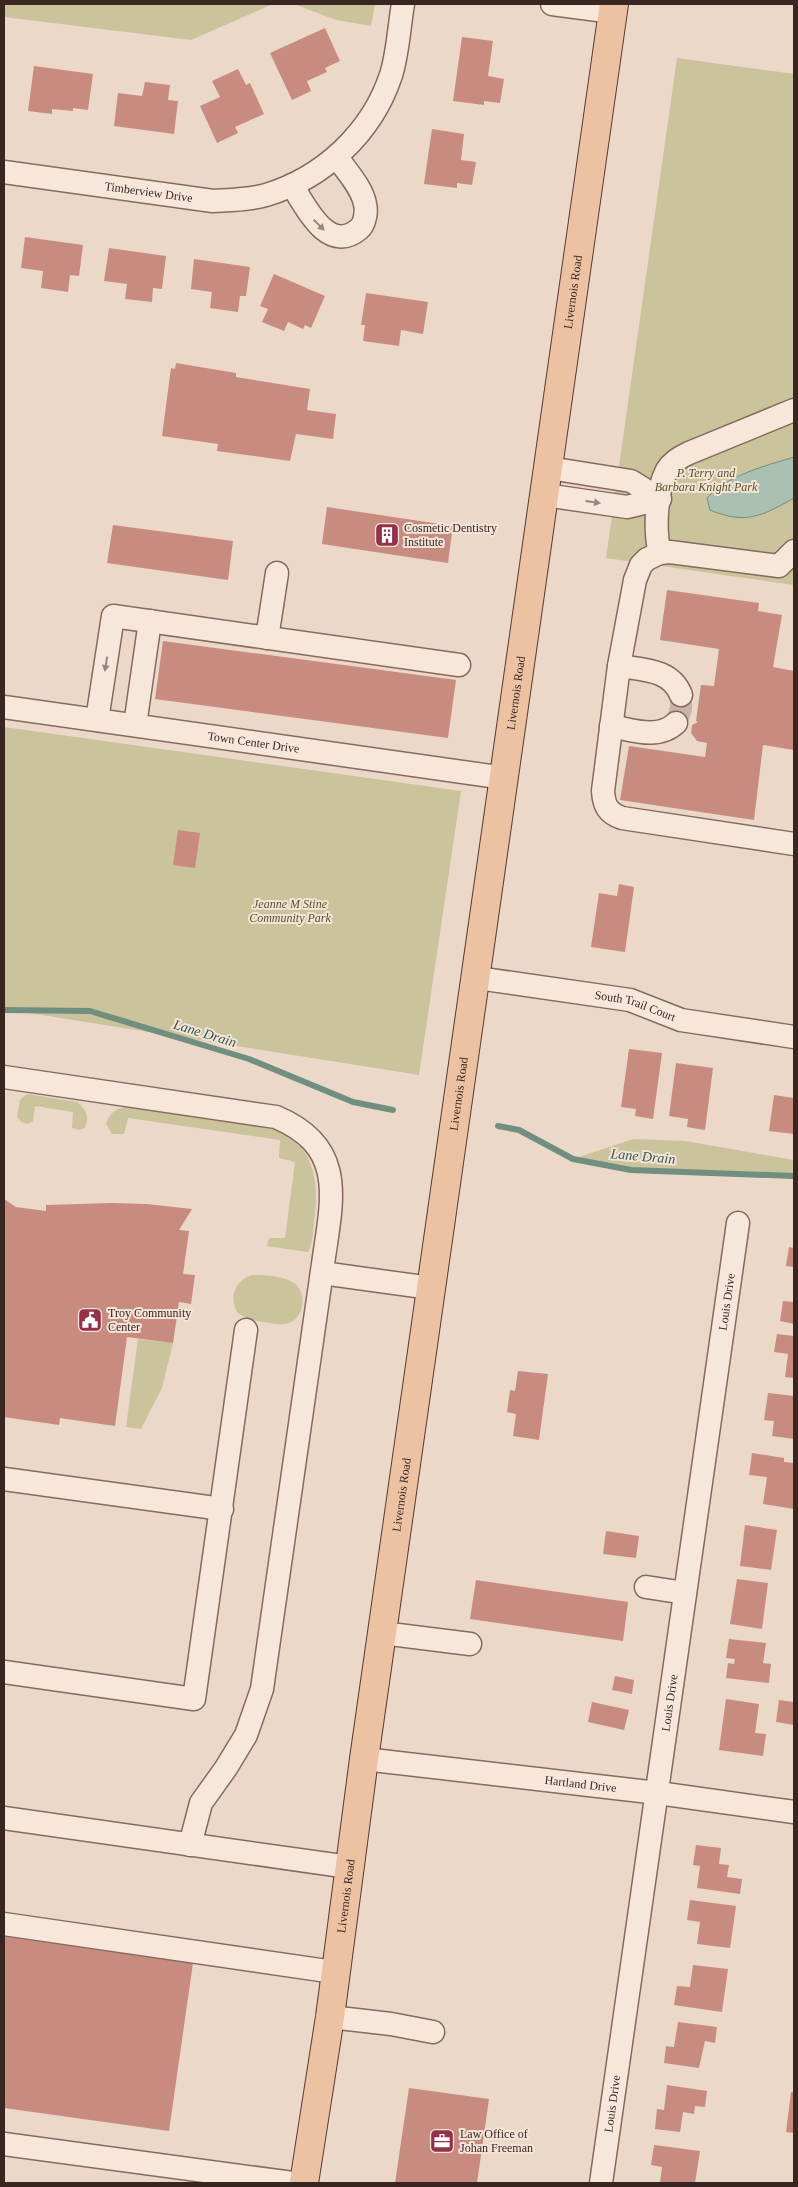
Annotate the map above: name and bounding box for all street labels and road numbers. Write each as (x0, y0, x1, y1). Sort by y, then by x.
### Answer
street label: Timberview Drive (104, 179, 193, 205)
street label: Livernois Road (561, 254, 585, 330)
street label: Livernois Road (504, 655, 528, 731)
street label: Town Center Drive (207, 729, 300, 756)
street label: South Trail Court (594, 988, 678, 1024)
street label: Livernois Road (447, 1056, 471, 1132)
street label: Louis Drive (716, 1272, 738, 1331)
street label: Livernois Road (389, 1457, 414, 1533)
street label: Louis Drive (659, 1673, 681, 1732)
street label: Hartland Drive (544, 1773, 617, 1795)
street label: Livernois Road (334, 1858, 358, 1934)
street label: Louis Drive (601, 2074, 623, 2133)

